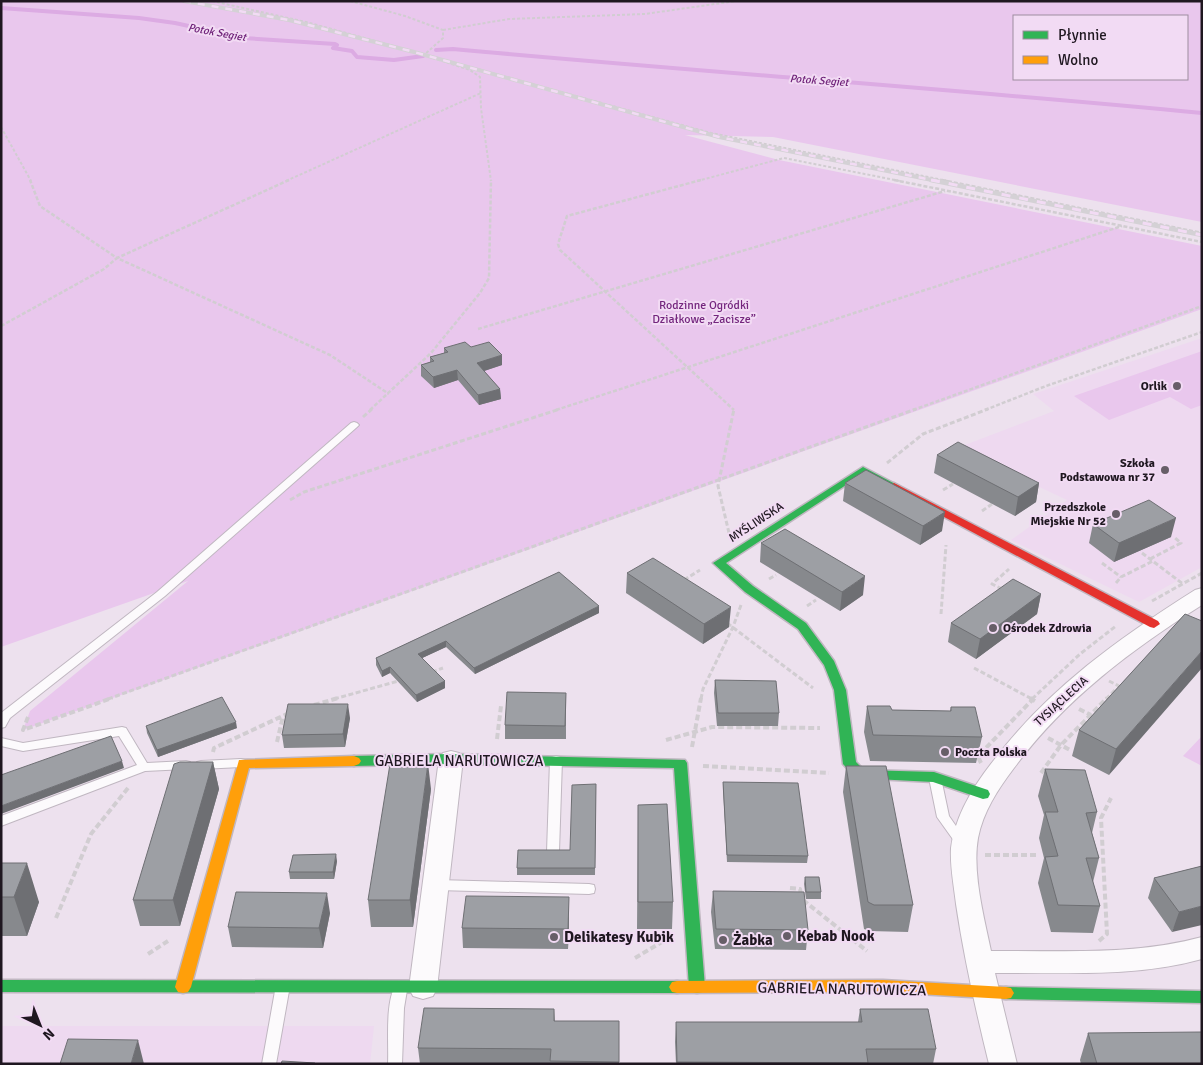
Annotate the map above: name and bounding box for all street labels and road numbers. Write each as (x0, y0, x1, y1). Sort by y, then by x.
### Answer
street label: MYŚLIWSKA (726, 499, 787, 546)
street label: TYSIĄCLECIA (1031, 673, 1092, 729)
street label: GABRIELA NARUTOWICZA (375, 752, 543, 770)
street label: GABRIELA NARUTOWICZA (757, 979, 927, 999)

